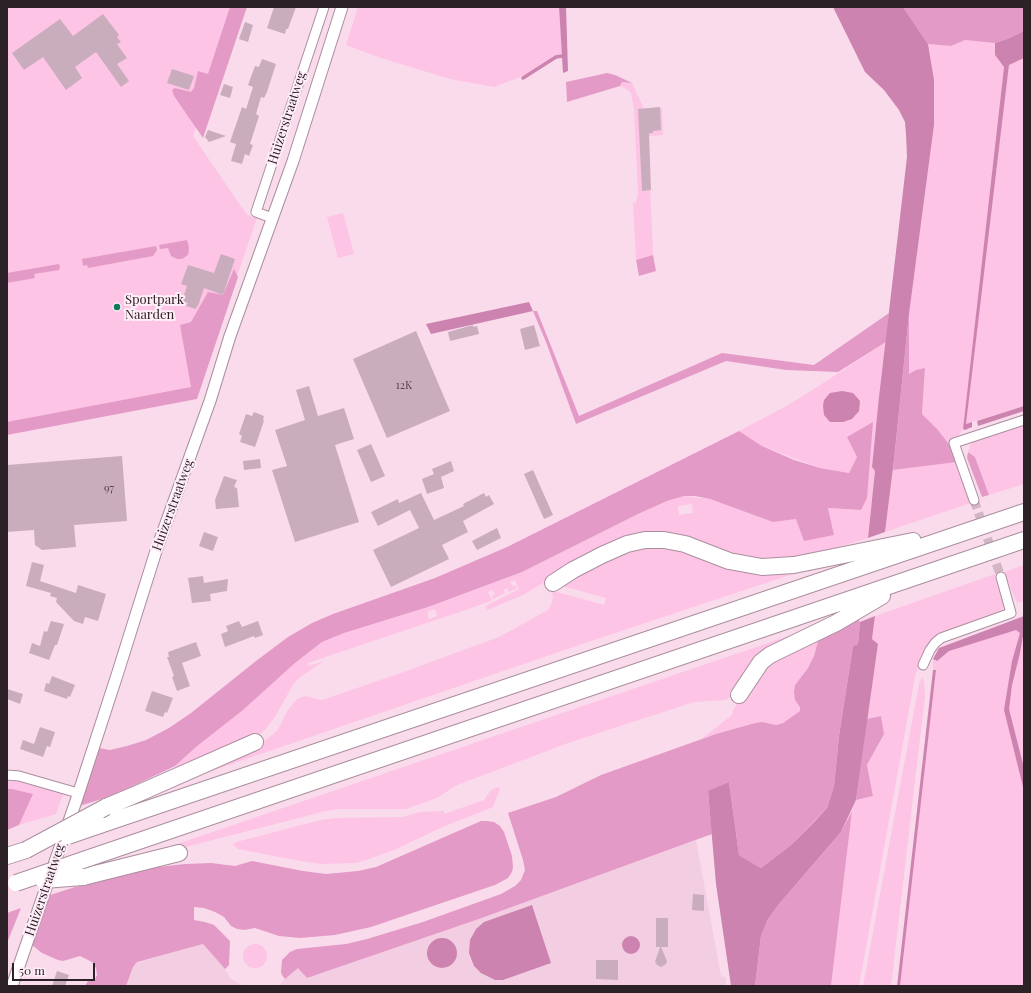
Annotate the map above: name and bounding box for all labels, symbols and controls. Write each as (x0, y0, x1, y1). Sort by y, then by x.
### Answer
street label: Huizerstraatweg (265, 70, 309, 166)
place label: Sportpark Naarden (125, 292, 184, 323)
marker: Sportpark Naarden (112, 302, 122, 312)
house number: 12K (396, 379, 412, 393)
street label: Huizerstraatweg (149, 457, 197, 553)
house number: 97 (104, 482, 114, 496)
street label: Huizerstraatweg (22, 842, 68, 938)
scale bar (14, 955, 97, 981)
text: 50 m (19, 962, 45, 978)

